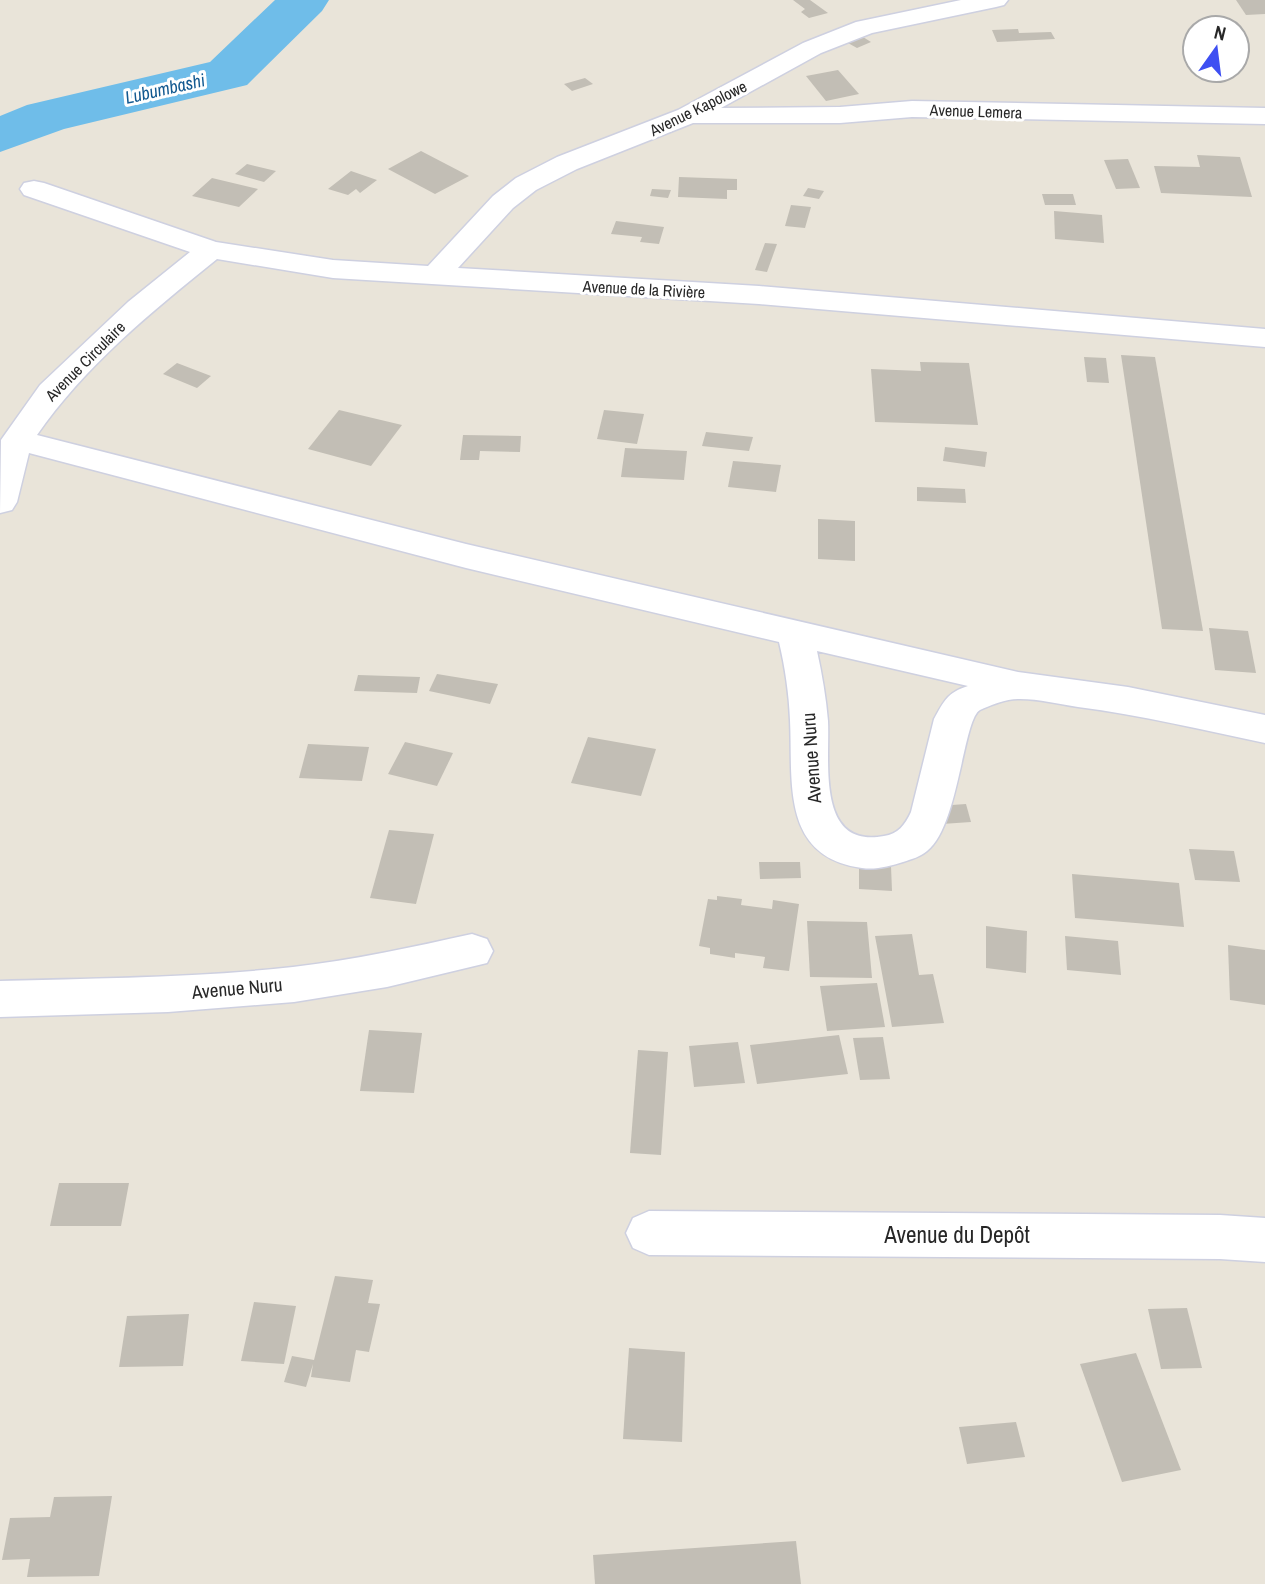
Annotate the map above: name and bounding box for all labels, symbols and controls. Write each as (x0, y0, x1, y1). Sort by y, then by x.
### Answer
north arrow (1181, 14, 1251, 84)
text: N (1212, 19, 1229, 46)
water label: Lubumbashi (122, 67, 207, 110)
street label: Avenue Kapolowe (645, 75, 750, 141)
street label: Avenue Lemera (928, 98, 1023, 124)
street label: Avenue de la Rivière (581, 275, 706, 303)
street label: Avenue Circulaire (39, 316, 130, 407)
street label: Avenue Nuru (795, 712, 827, 805)
street label: Avenue Nuru (190, 971, 283, 1005)
street label: Avenue du Depôt (883, 1219, 1030, 1250)

